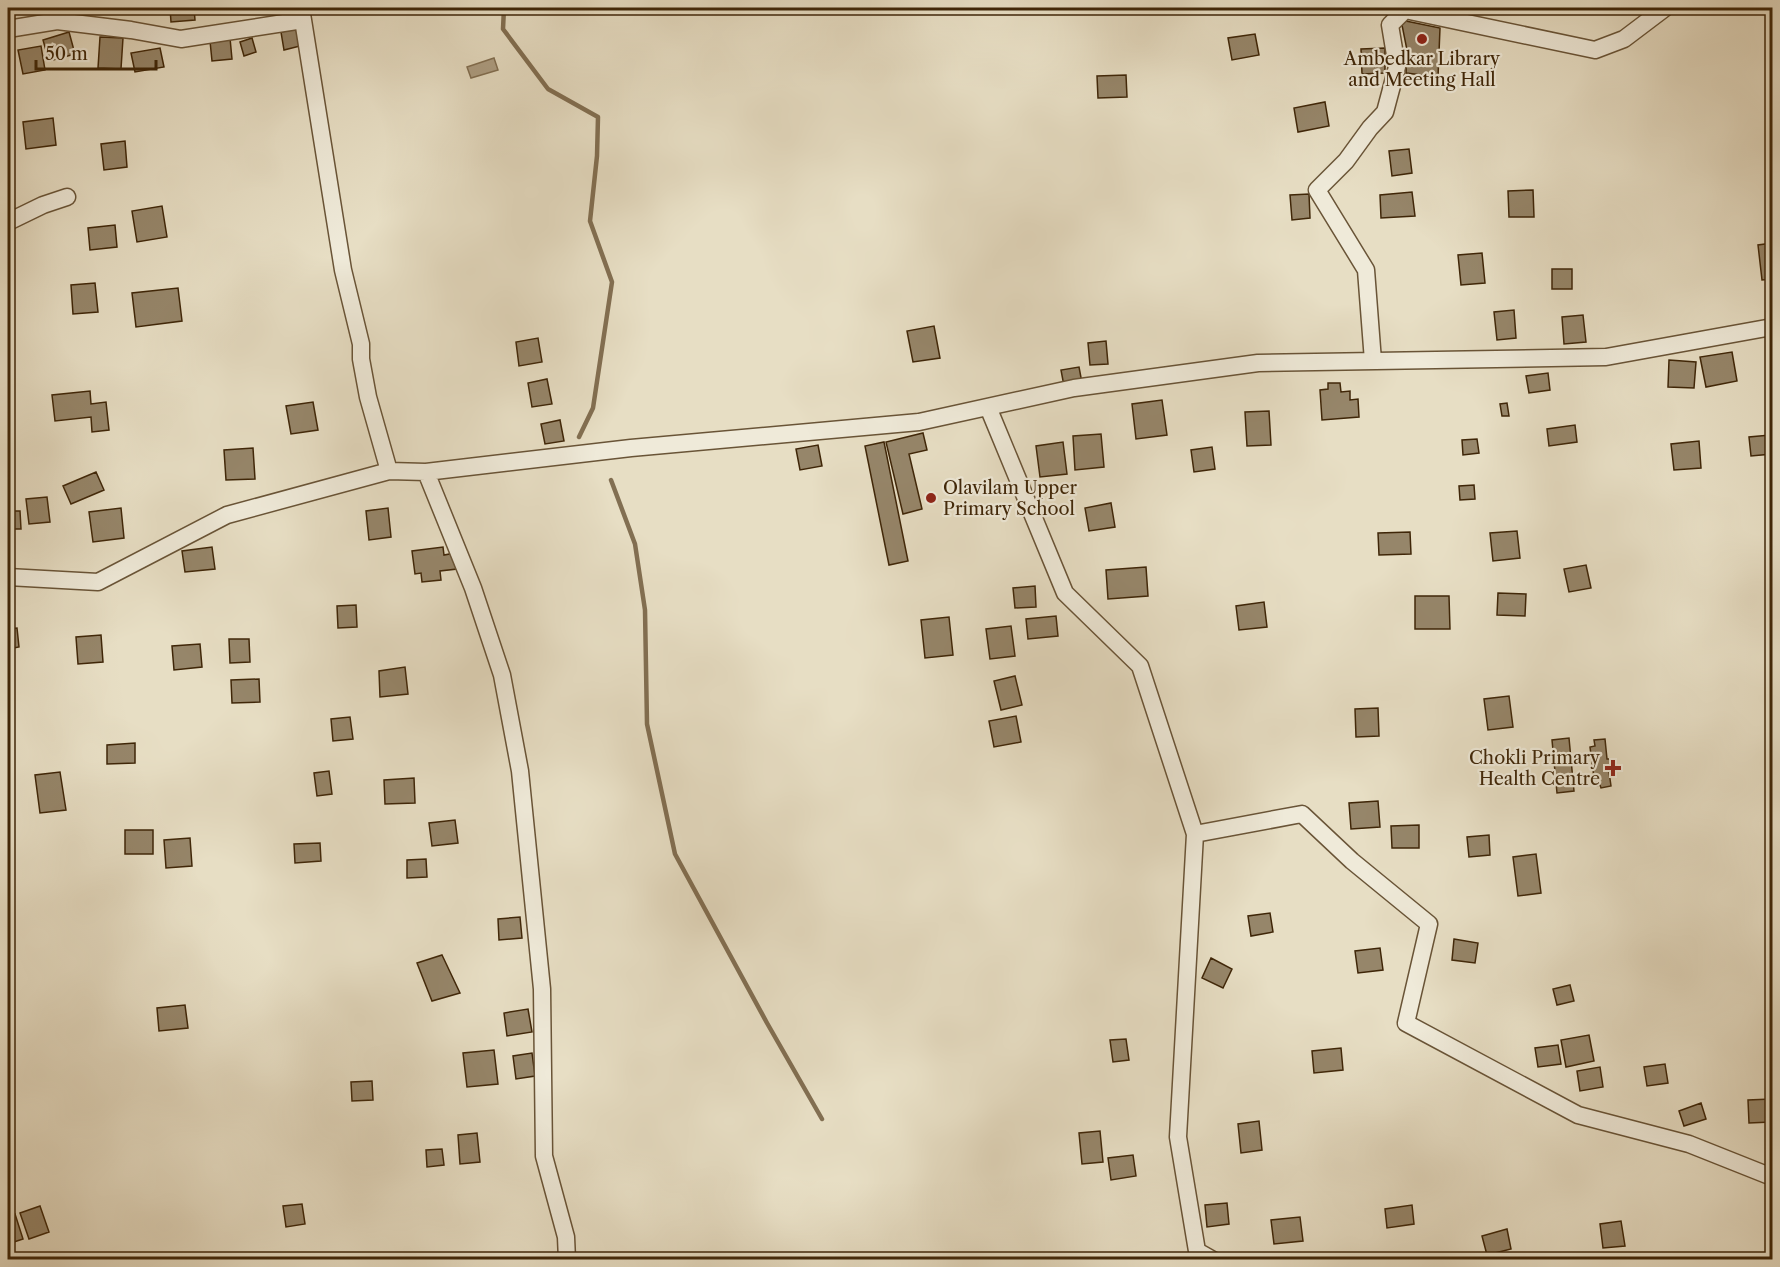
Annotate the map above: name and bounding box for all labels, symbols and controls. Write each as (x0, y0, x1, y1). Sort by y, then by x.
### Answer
marker: Ambedkar Library and Meeting Hall (1415, 32, 1429, 46)
scale bar (36, 33, 156, 71)
text: 50 m (45, 43, 88, 65)
place label: Ambedkar Library and Meeting Hall (1343, 48, 1501, 91)
place label: Olavilam Upper Primary School (943, 477, 1078, 520)
marker: Olavilam Upper Primary School (924, 491, 938, 505)
place label: Chokli Primary Health Centre (1469, 747, 1601, 790)
marker: Chokli Primary Health Centre (1604, 759, 1622, 777)

